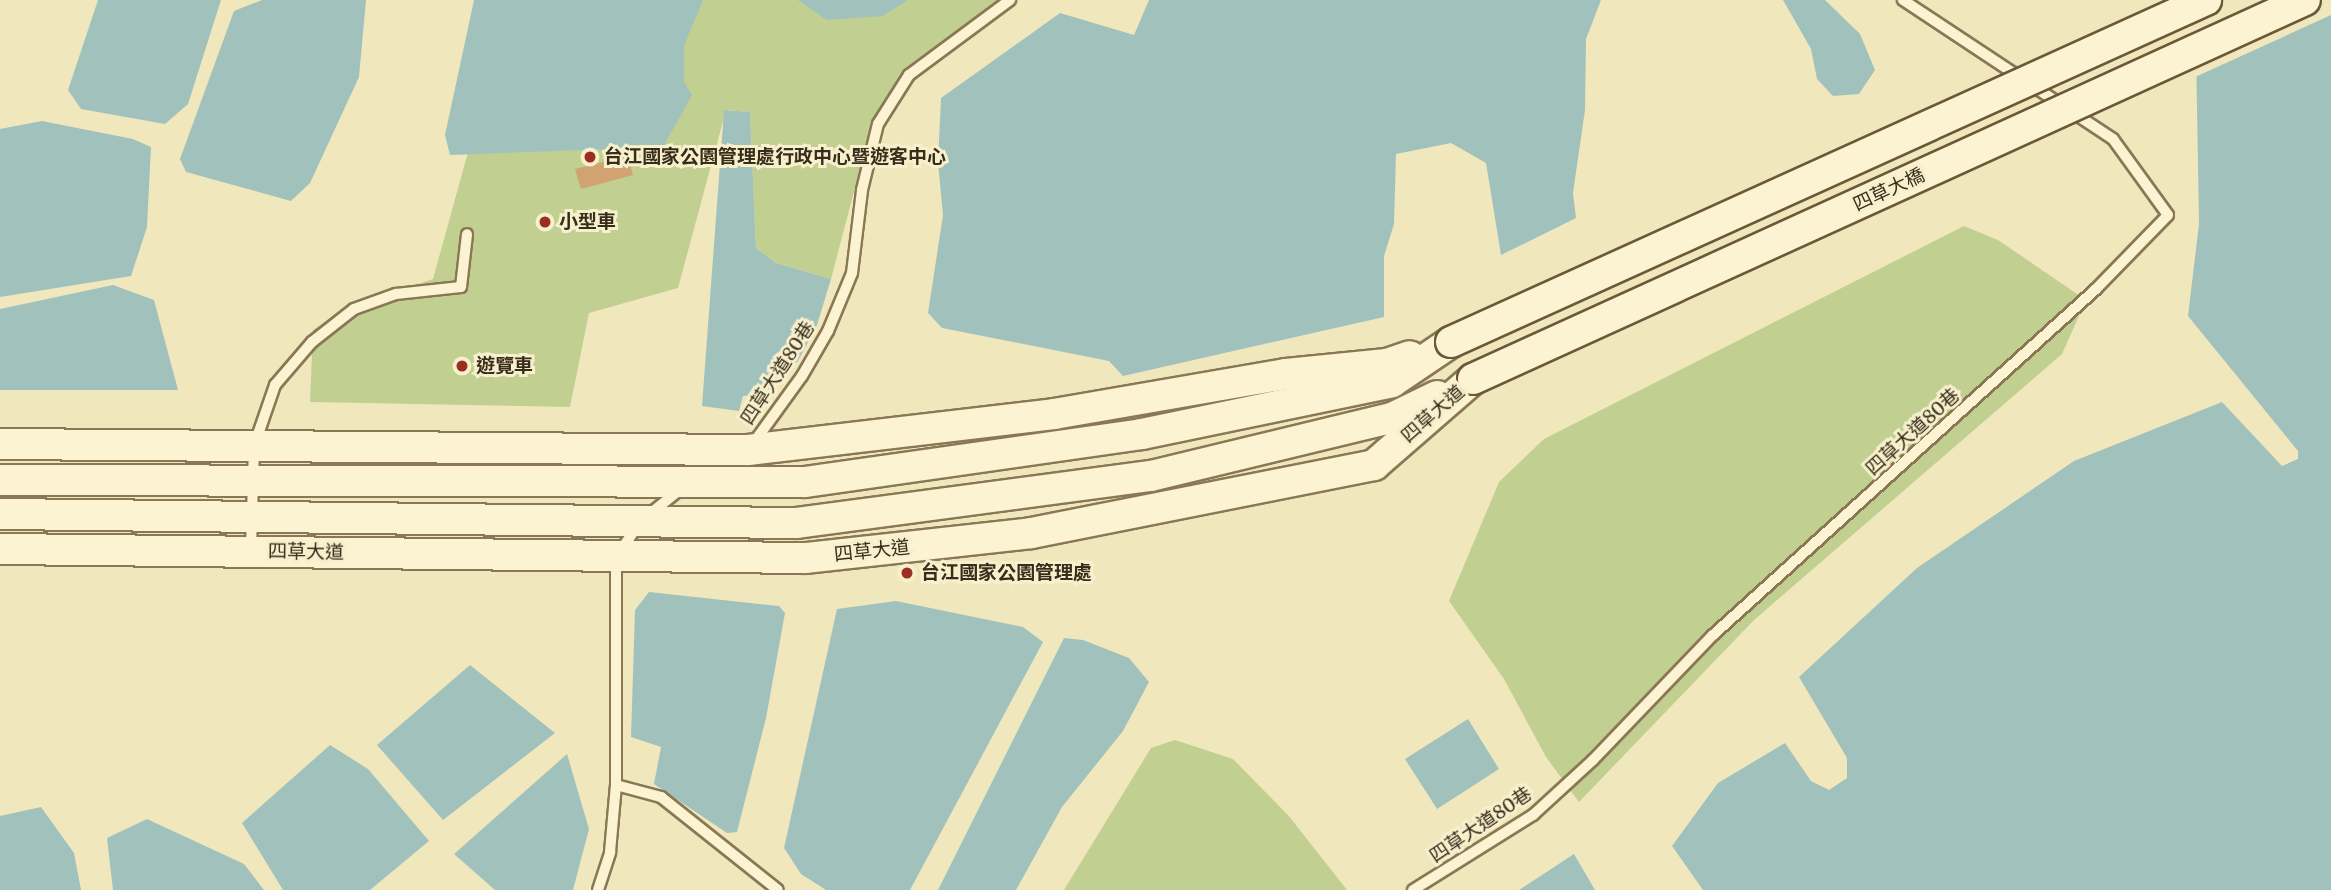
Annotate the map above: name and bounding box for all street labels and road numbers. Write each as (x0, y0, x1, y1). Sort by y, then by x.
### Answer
street label: 四草大橋 (1850, 164, 1928, 216)
street label: 四草大道80巷 (736, 317, 820, 429)
street label: 四草大道 (1397, 380, 1469, 448)
street label: 四草大道80巷 (1861, 384, 1965, 480)
street label: 四草大道 (833, 536, 911, 566)
street label: 四草大道 (268, 540, 344, 564)
street label: 四草大道80巷 (1425, 782, 1537, 868)

